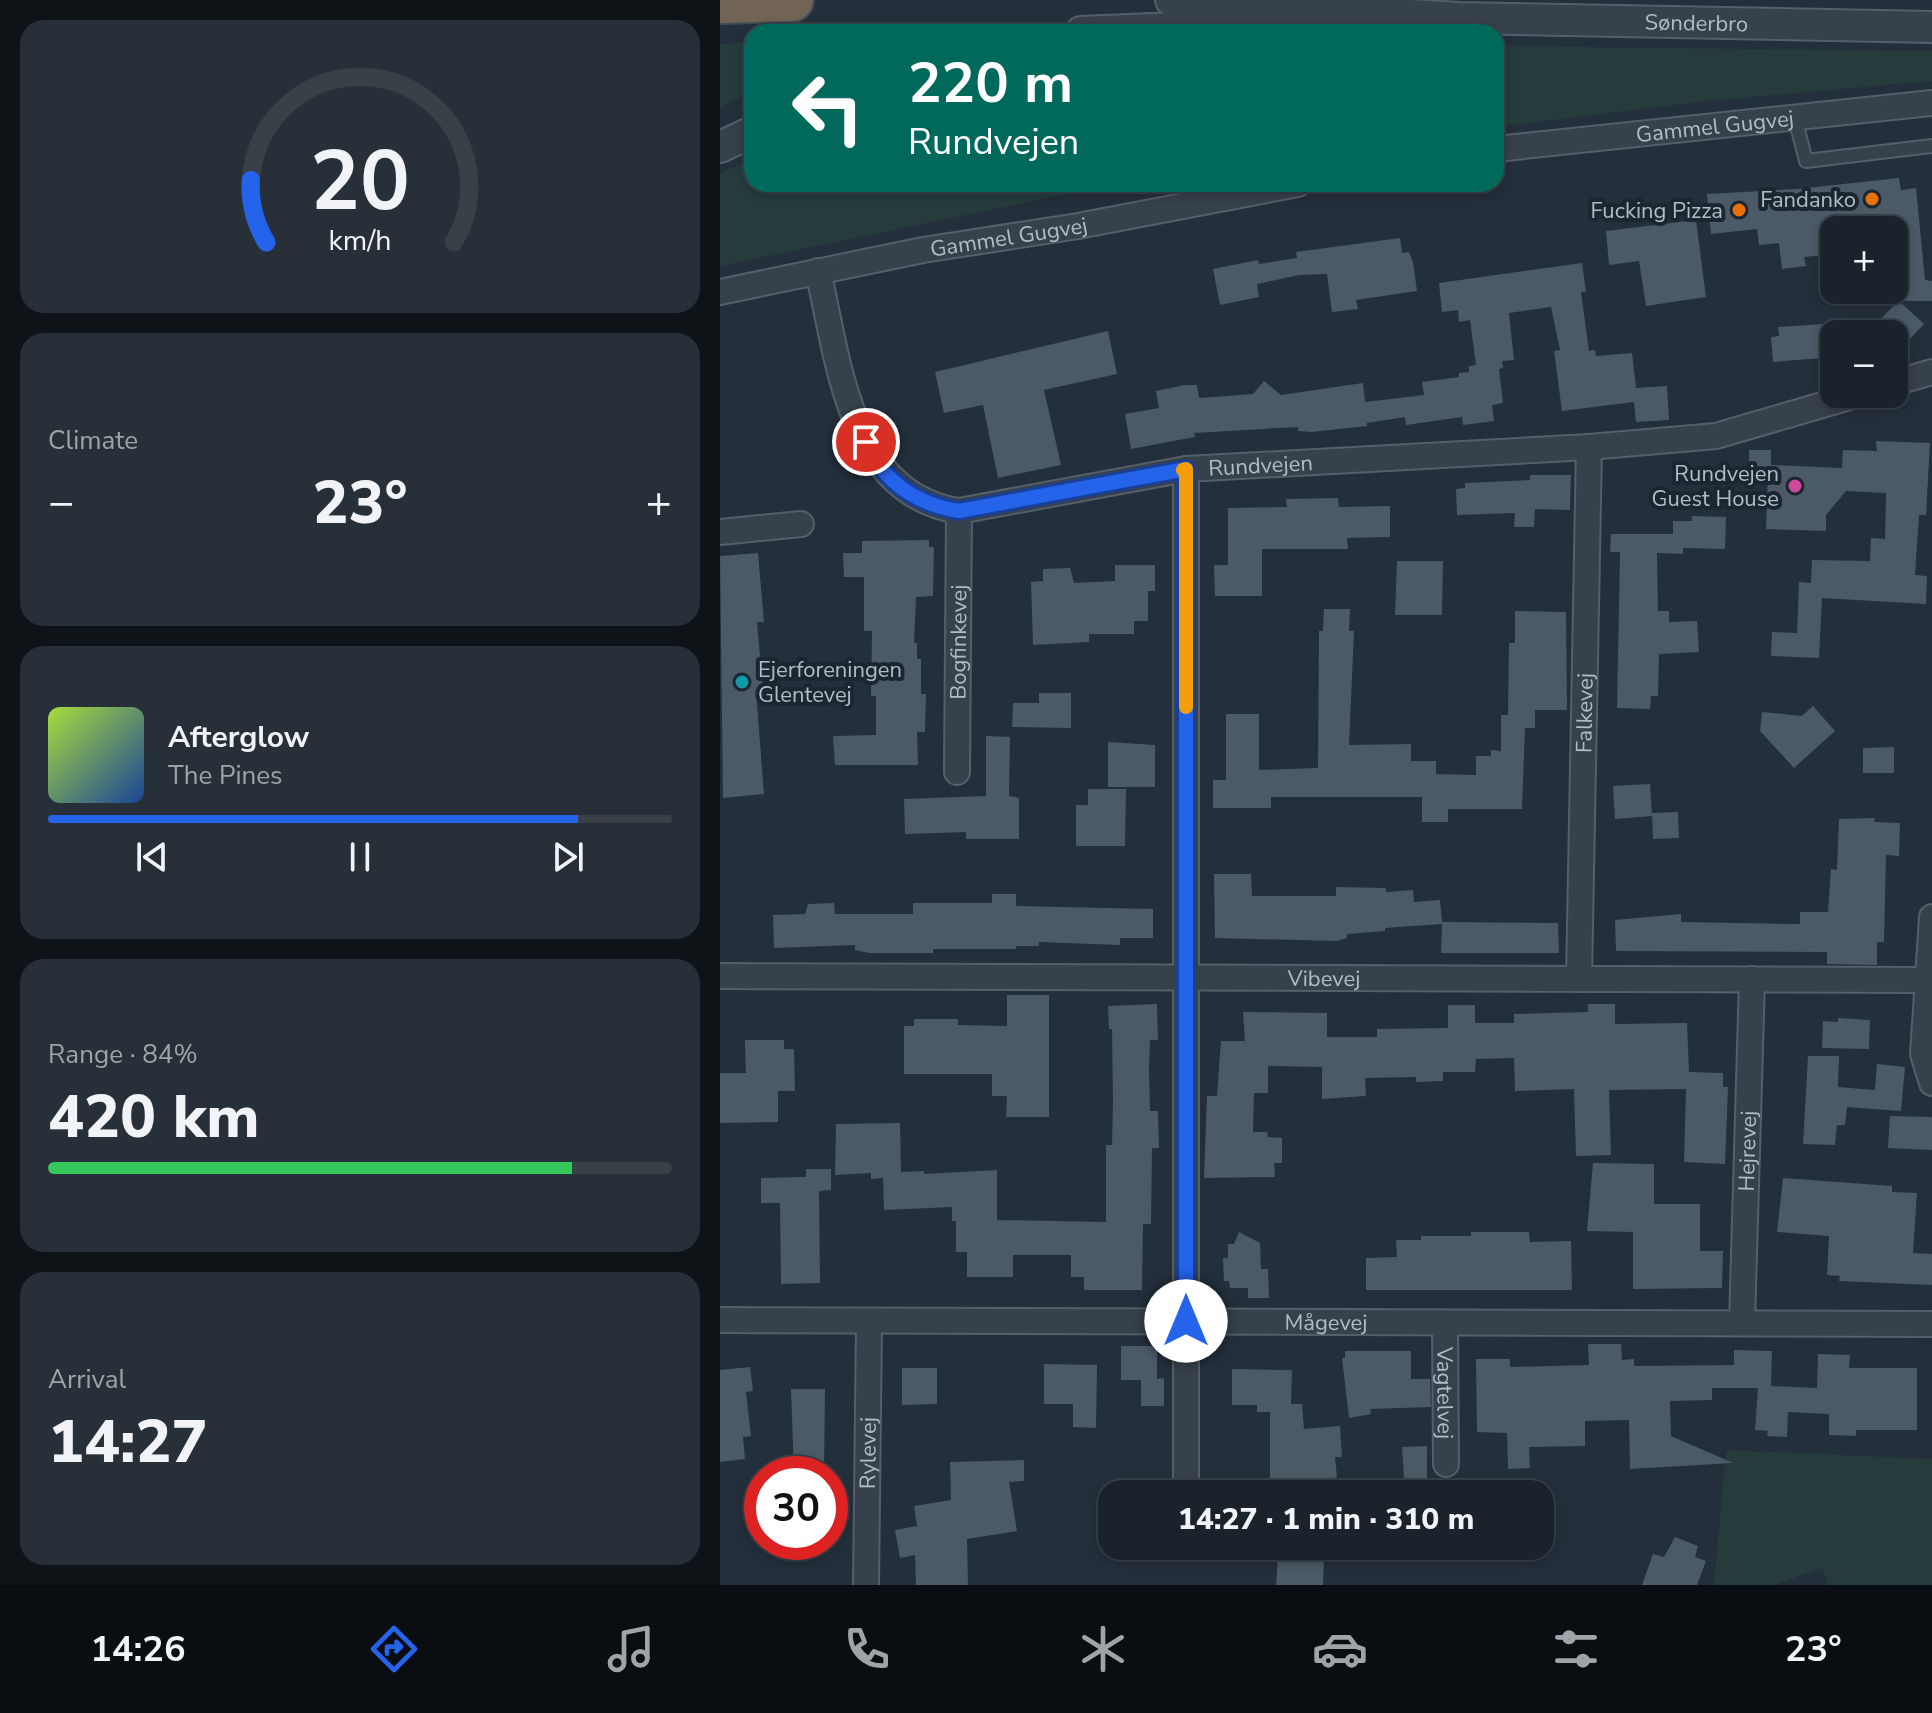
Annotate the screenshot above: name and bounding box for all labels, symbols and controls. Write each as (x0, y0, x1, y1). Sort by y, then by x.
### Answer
street label: Sønderbro (1644, 8, 1748, 39)
text: 220 m (908, 45, 1073, 122)
icon: left (776, 56, 880, 160)
street label: Gammel Gugvej (1634, 104, 1795, 150)
text: Rundvejen (908, 118, 1079, 167)
text: 20 (310, 124, 410, 237)
place label: Fandanko (1760, 185, 1856, 215)
marker: Fandanko (1863, 190, 1881, 208)
place label: Fucking Pizza (1591, 196, 1723, 226)
marker: Fucking Pizza (1730, 201, 1748, 219)
street label: Gammel Gugvej (928, 211, 1090, 265)
map controls (1820, 216, 1908, 408)
button: + (1820, 216, 1908, 304)
text: km/h (329, 221, 391, 260)
button: − (1820, 320, 1908, 408)
pin (832, 408, 900, 476)
icon: arrive (844, 420, 888, 464)
text: Climate (48, 423, 138, 458)
street label: Rundvejen (1207, 448, 1314, 484)
place label: Rundvejen Guest House (1652, 459, 1779, 514)
text: 23° (312, 462, 408, 544)
text: − (48, 473, 74, 533)
text: + (646, 473, 672, 533)
marker: Rundvejen Guest House (1786, 477, 1804, 495)
street label: Bogfinkevej (944, 584, 974, 700)
place label: Ejerforeningen Glentevej (758, 655, 902, 710)
marker: Ejerforeningen Glentevej (733, 673, 751, 691)
street label: Falkevej (1569, 673, 1601, 753)
text: Afterglow (168, 717, 309, 758)
text: The Pines (168, 758, 283, 793)
icon: previous (130, 835, 174, 879)
icon: pause (338, 835, 382, 879)
icon: next (546, 835, 590, 879)
street label: Vibevej (1287, 964, 1360, 994)
text: Range · 84% (48, 1037, 198, 1072)
text: 420 km (48, 1076, 260, 1158)
street label: Hejrevej (1732, 1110, 1764, 1192)
position arrow (1144, 1279, 1228, 1363)
street label: Mågevej (1284, 1308, 1368, 1338)
street label: Vagtelvej (1429, 1346, 1460, 1439)
text: Arrival (48, 1362, 126, 1397)
text: 14:27 (48, 1401, 208, 1483)
street label: Rylevej (853, 1417, 884, 1489)
speed limit sign: 30 (744, 1456, 848, 1560)
text: 14:27 · 1 min · 310 m (1178, 1499, 1474, 1540)
icon: directions (366, 1621, 422, 1677)
icon: music (603, 1621, 659, 1677)
icon: phone (839, 1621, 895, 1677)
icon: climate (1075, 1621, 1131, 1677)
icon: car (1312, 1621, 1368, 1677)
icon: filters (1548, 1621, 1604, 1677)
text: 14:26 (90, 1625, 186, 1674)
text: 23° (1785, 1625, 1842, 1674)

